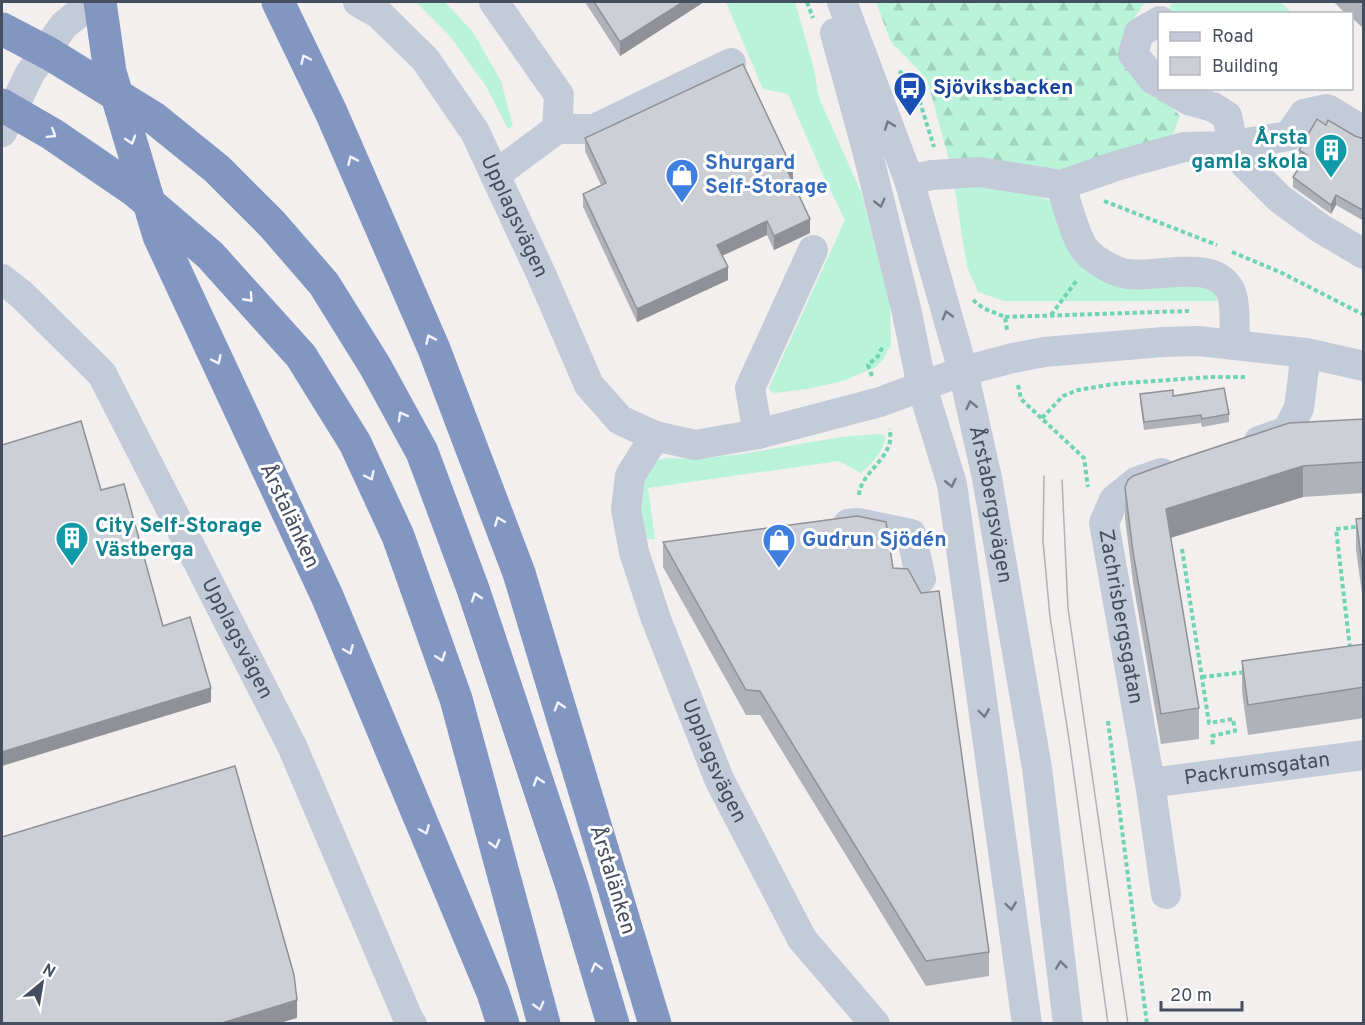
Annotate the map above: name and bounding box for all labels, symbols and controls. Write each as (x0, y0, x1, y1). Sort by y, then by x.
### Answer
legend (1158, 12, 1353, 90)
text: Road (1212, 26, 1254, 49)
one-way arrow (301, 54, 313, 65)
text: Building (1212, 56, 1278, 79)
bus stop icon: Sjöviksbacken (892, 70, 928, 117)
place label: Sjöviksbacken (933, 75, 1073, 102)
one-way arrow (883, 120, 896, 131)
place label: Årsta gamla skola (1191, 125, 1308, 176)
one-way arrow (46, 127, 56, 139)
building icon: Årsta gamla skola (1313, 132, 1349, 179)
one-way arrow (124, 134, 136, 145)
street label: Upplagsvägen (474, 150, 554, 282)
place label: Shurgard Self-Storage (705, 150, 828, 201)
one-way arrow (347, 155, 359, 166)
shop icon: Shurgard Self-Storage (664, 157, 700, 204)
one-way arrow (872, 197, 885, 207)
one-way arrow (242, 291, 253, 302)
one-way arrow (942, 310, 954, 321)
one-way arrow (425, 334, 437, 345)
one-way arrow (210, 354, 222, 365)
one-way arrow (965, 400, 978, 410)
one-way arrow (398, 412, 410, 422)
street label: Årstabergsvägen (962, 423, 1018, 585)
street label: Årstalänken (253, 459, 325, 573)
one-way arrow (362, 469, 374, 480)
one-way arrow (943, 478, 956, 488)
place label: City Self-Storage Västberga (95, 513, 262, 564)
one-way arrow (494, 516, 507, 527)
building icon: City Self-Storage Västberga (54, 520, 90, 567)
shop icon: Gudrun Sjödén (761, 522, 797, 569)
place label: Gudrun Sjödén (802, 527, 947, 554)
street label: Zachrisbergsgatan (1092, 527, 1149, 706)
street label: Upplagsvägen (195, 573, 279, 704)
one-way arrow (470, 592, 483, 602)
one-way arrow (342, 644, 354, 655)
one-way arrow (434, 651, 447, 662)
street label: Upplagsvägen (675, 695, 753, 828)
one-way arrow (554, 701, 566, 712)
one-way arrow (978, 708, 990, 717)
street label: Packrumsgatan (1182, 746, 1332, 792)
one-way arrow (532, 777, 545, 787)
street label: Årstalänken (583, 822, 641, 938)
one-way arrow (418, 823, 430, 834)
one-way arrow (488, 839, 501, 849)
one-way arrow (1004, 901, 1016, 911)
north arrow (12, 953, 72, 1013)
text: N (39, 960, 58, 983)
one-way arrow (1055, 961, 1068, 970)
one-way arrow (591, 962, 603, 973)
scale bar (1161, 974, 1242, 1012)
text: 20 m (1170, 985, 1212, 1008)
one-way arrow (532, 1000, 544, 1011)

